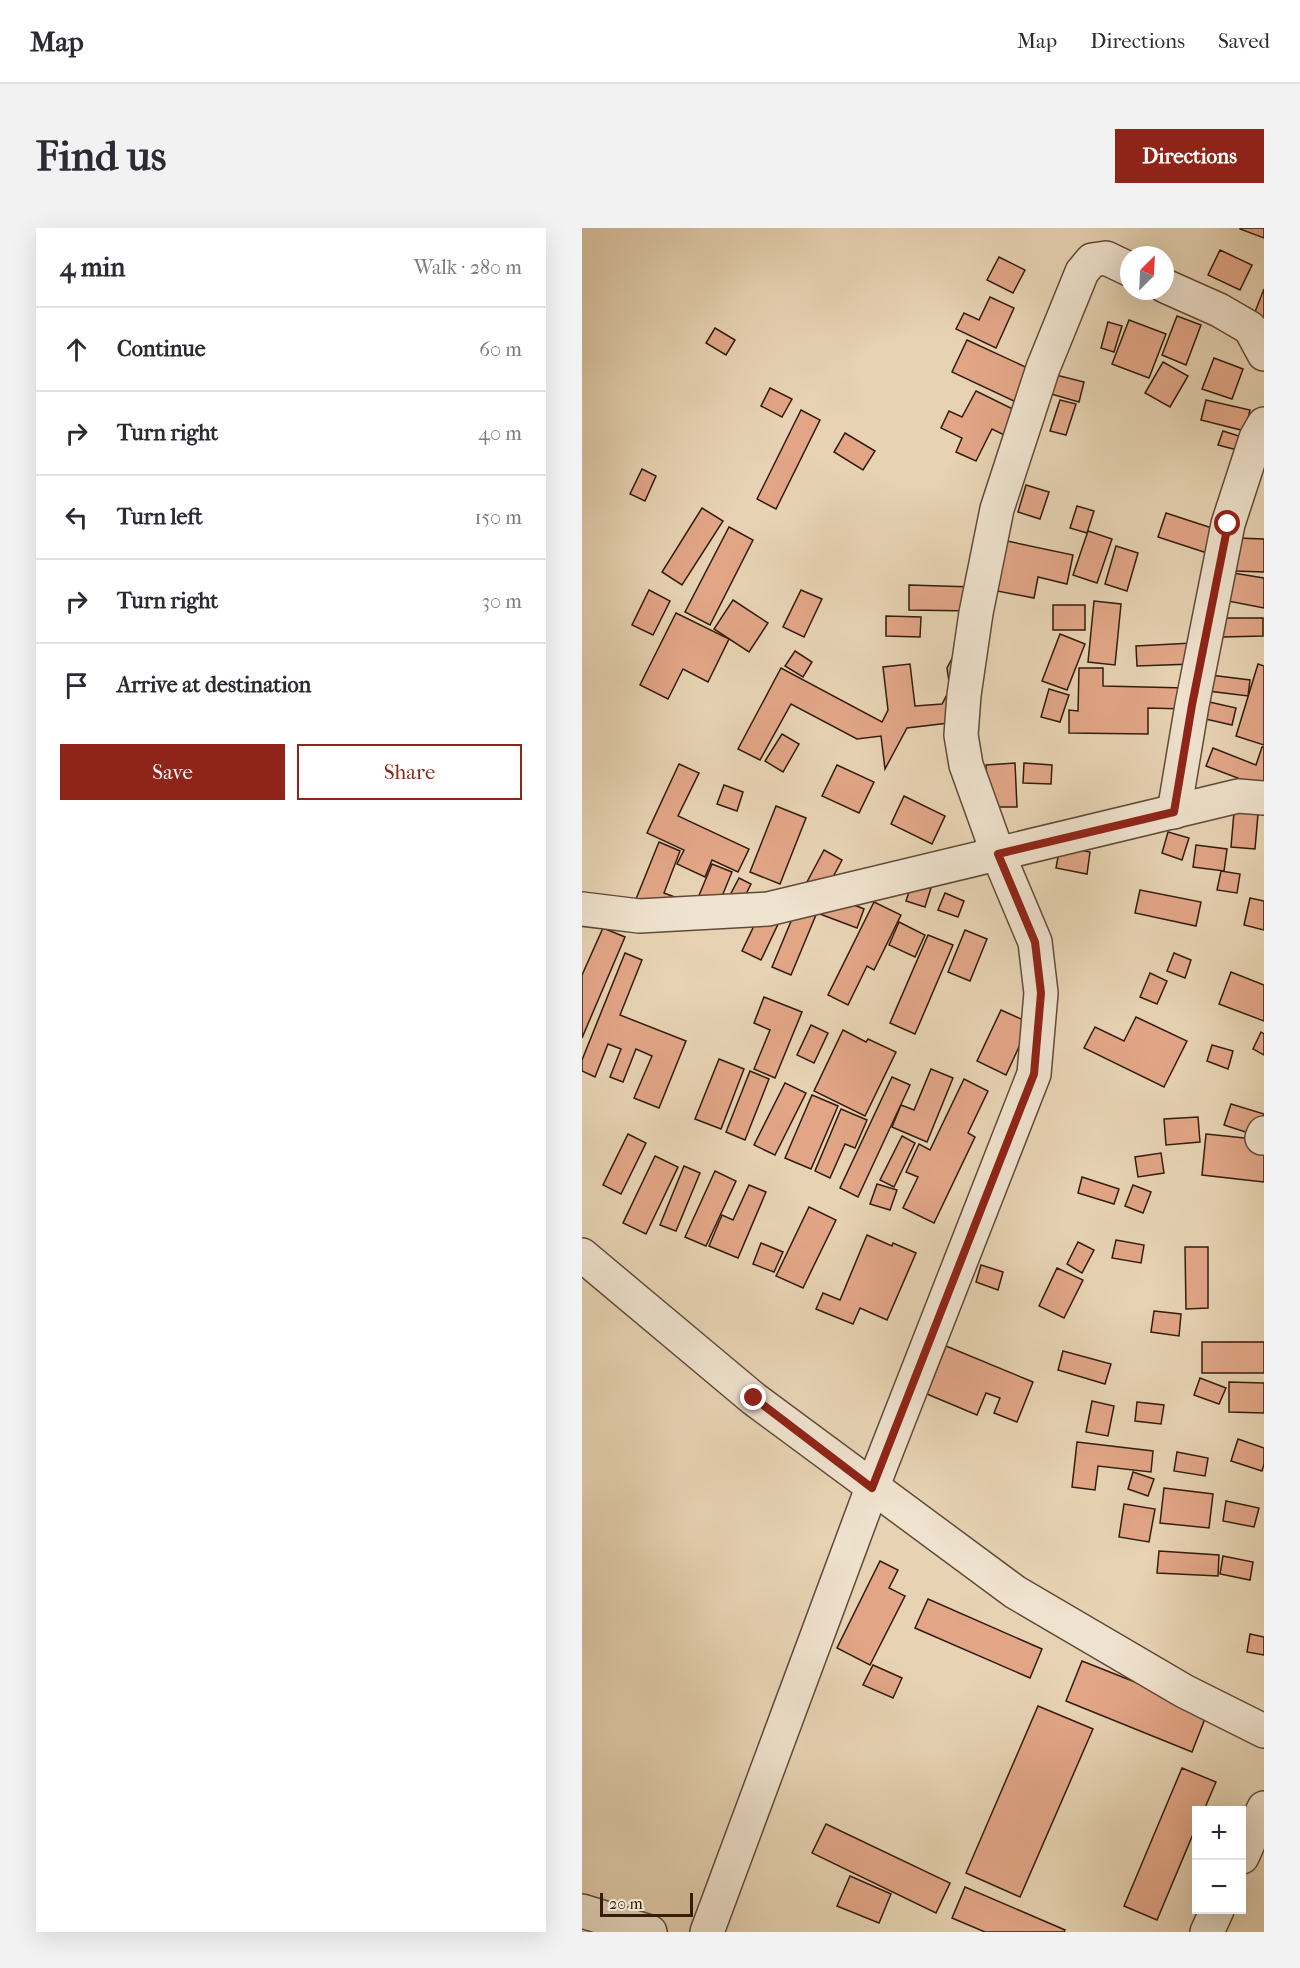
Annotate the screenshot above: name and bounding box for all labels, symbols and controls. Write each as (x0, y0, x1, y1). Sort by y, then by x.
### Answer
text: Map (30, 25, 84, 58)
text: Map (1017, 29, 1057, 53)
text: Directions (1090, 29, 1185, 53)
text: Saved (1218, 29, 1270, 53)
button: Directions (1115, 129, 1264, 183)
text: Find us (36, 132, 166, 181)
north arrow (1120, 246, 1174, 300)
text: 4 min (60, 252, 125, 283)
text: Walk · 280 m (414, 256, 522, 279)
icon: ahead (60, 333, 93, 366)
text: Continue (117, 336, 206, 362)
text: 60 m (479, 338, 522, 361)
icon: right (60, 417, 93, 450)
text: Turn right (117, 420, 218, 446)
text: 40 m (478, 422, 522, 445)
icon: left (60, 501, 93, 534)
text: Turn left (117, 504, 203, 530)
text: 150 m (474, 506, 522, 529)
route start (1214, 510, 1240, 536)
icon: right (60, 585, 93, 618)
text: Turn right (117, 588, 218, 614)
text: 30 m (482, 590, 522, 613)
icon: arrive (60, 669, 93, 702)
text: Arrive at destination (117, 672, 311, 698)
button: Save (60, 744, 285, 800)
button: Share (297, 744, 522, 800)
route end (740, 1384, 766, 1410)
map controls (1192, 1806, 1246, 1914)
button: + (1192, 1806, 1246, 1860)
button: − (1192, 1860, 1246, 1914)
scale bar (600, 1890, 693, 1918)
text: 20 m (609, 1894, 643, 1913)

